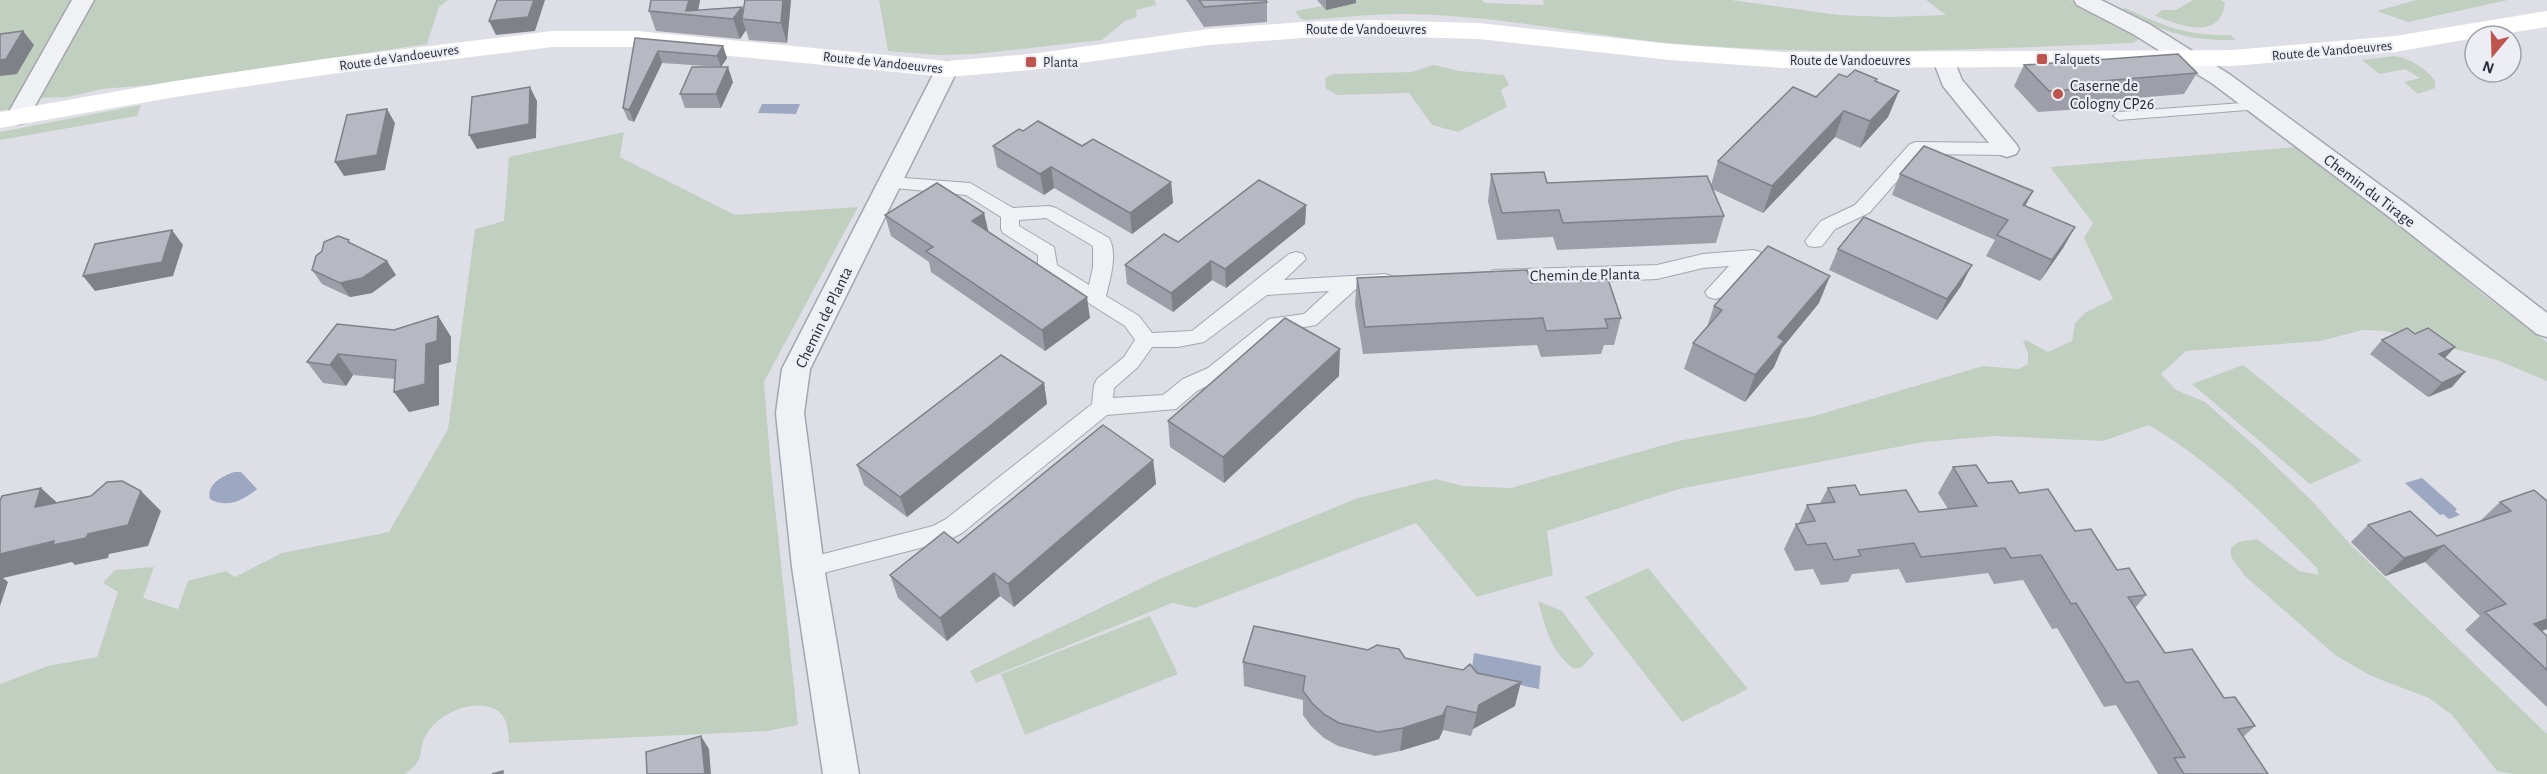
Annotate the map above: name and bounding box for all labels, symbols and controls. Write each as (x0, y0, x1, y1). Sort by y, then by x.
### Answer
street label: Route de Vandoeuvres (1306, 23, 1426, 37)
north arrow (2463, 24, 2523, 84)
street label: Route de Vandoeuvres (2271, 39, 2393, 63)
street label: Route de Vandoeuvres (338, 43, 460, 73)
street label: Route de Vandoeuvres (822, 50, 944, 76)
marker: Falquets (2035, 52, 2049, 66)
place label: Falquets (2054, 53, 2100, 67)
street label: Route de Vandoeuvres (1790, 54, 1910, 68)
marker: Planta (1024, 55, 1038, 69)
place label: Planta (1043, 56, 1079, 70)
text: N (2481, 58, 2496, 77)
place label: Caserne de Cologny CP26 (2070, 78, 2154, 113)
marker: Caserne de Cologny CP26 (2051, 87, 2065, 101)
street label: Chemin du Tirage (2321, 151, 2418, 230)
street label: Chemin de Planta (793, 264, 855, 370)
street label: Chemin de Planta (1530, 266, 1640, 284)

